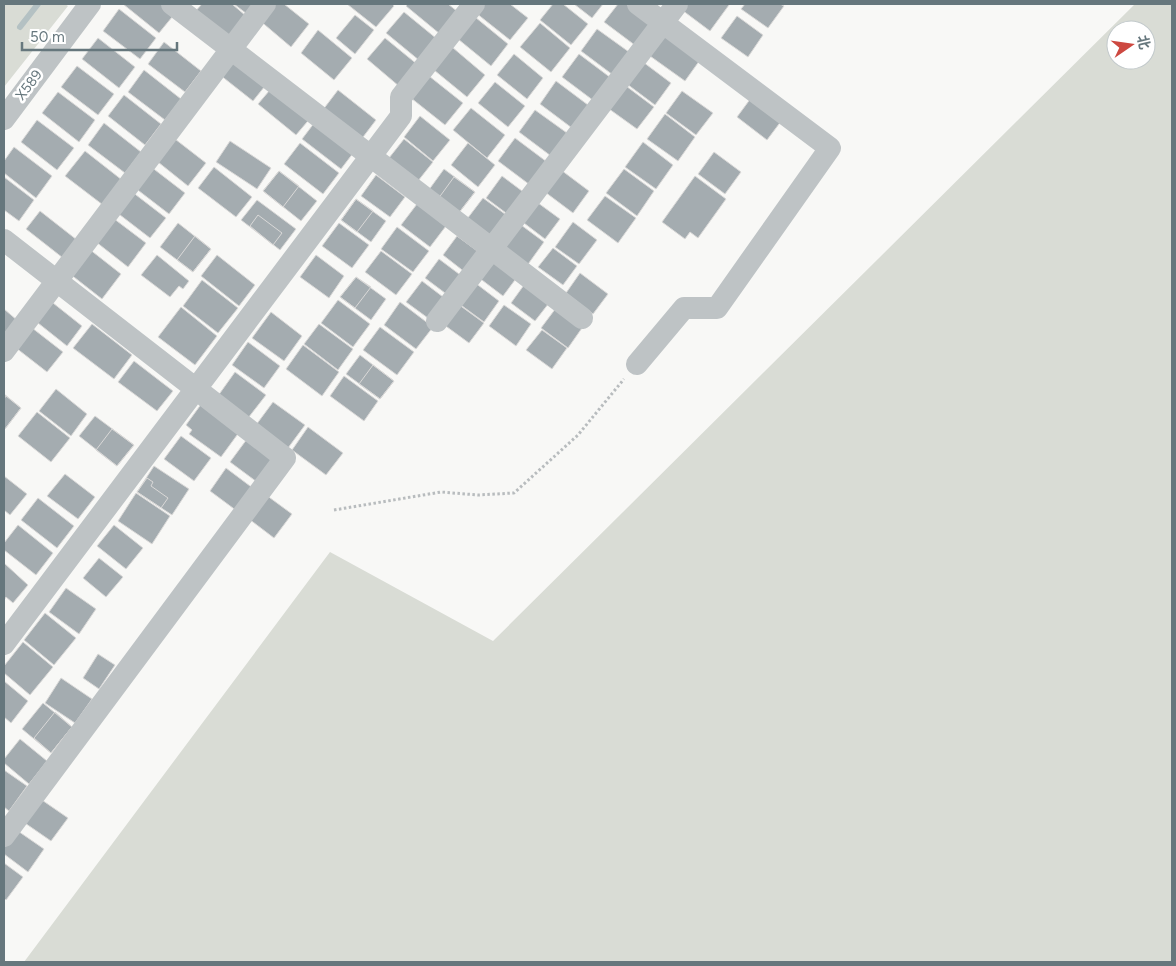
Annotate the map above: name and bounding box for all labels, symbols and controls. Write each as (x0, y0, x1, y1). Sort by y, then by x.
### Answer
scale bar (22, 20, 178, 52)
north arrow (1106, 20, 1156, 70)
text: 50 m (30, 28, 65, 46)
text: 北 (1133, 33, 1153, 51)
street label: X589 (12, 67, 46, 103)

